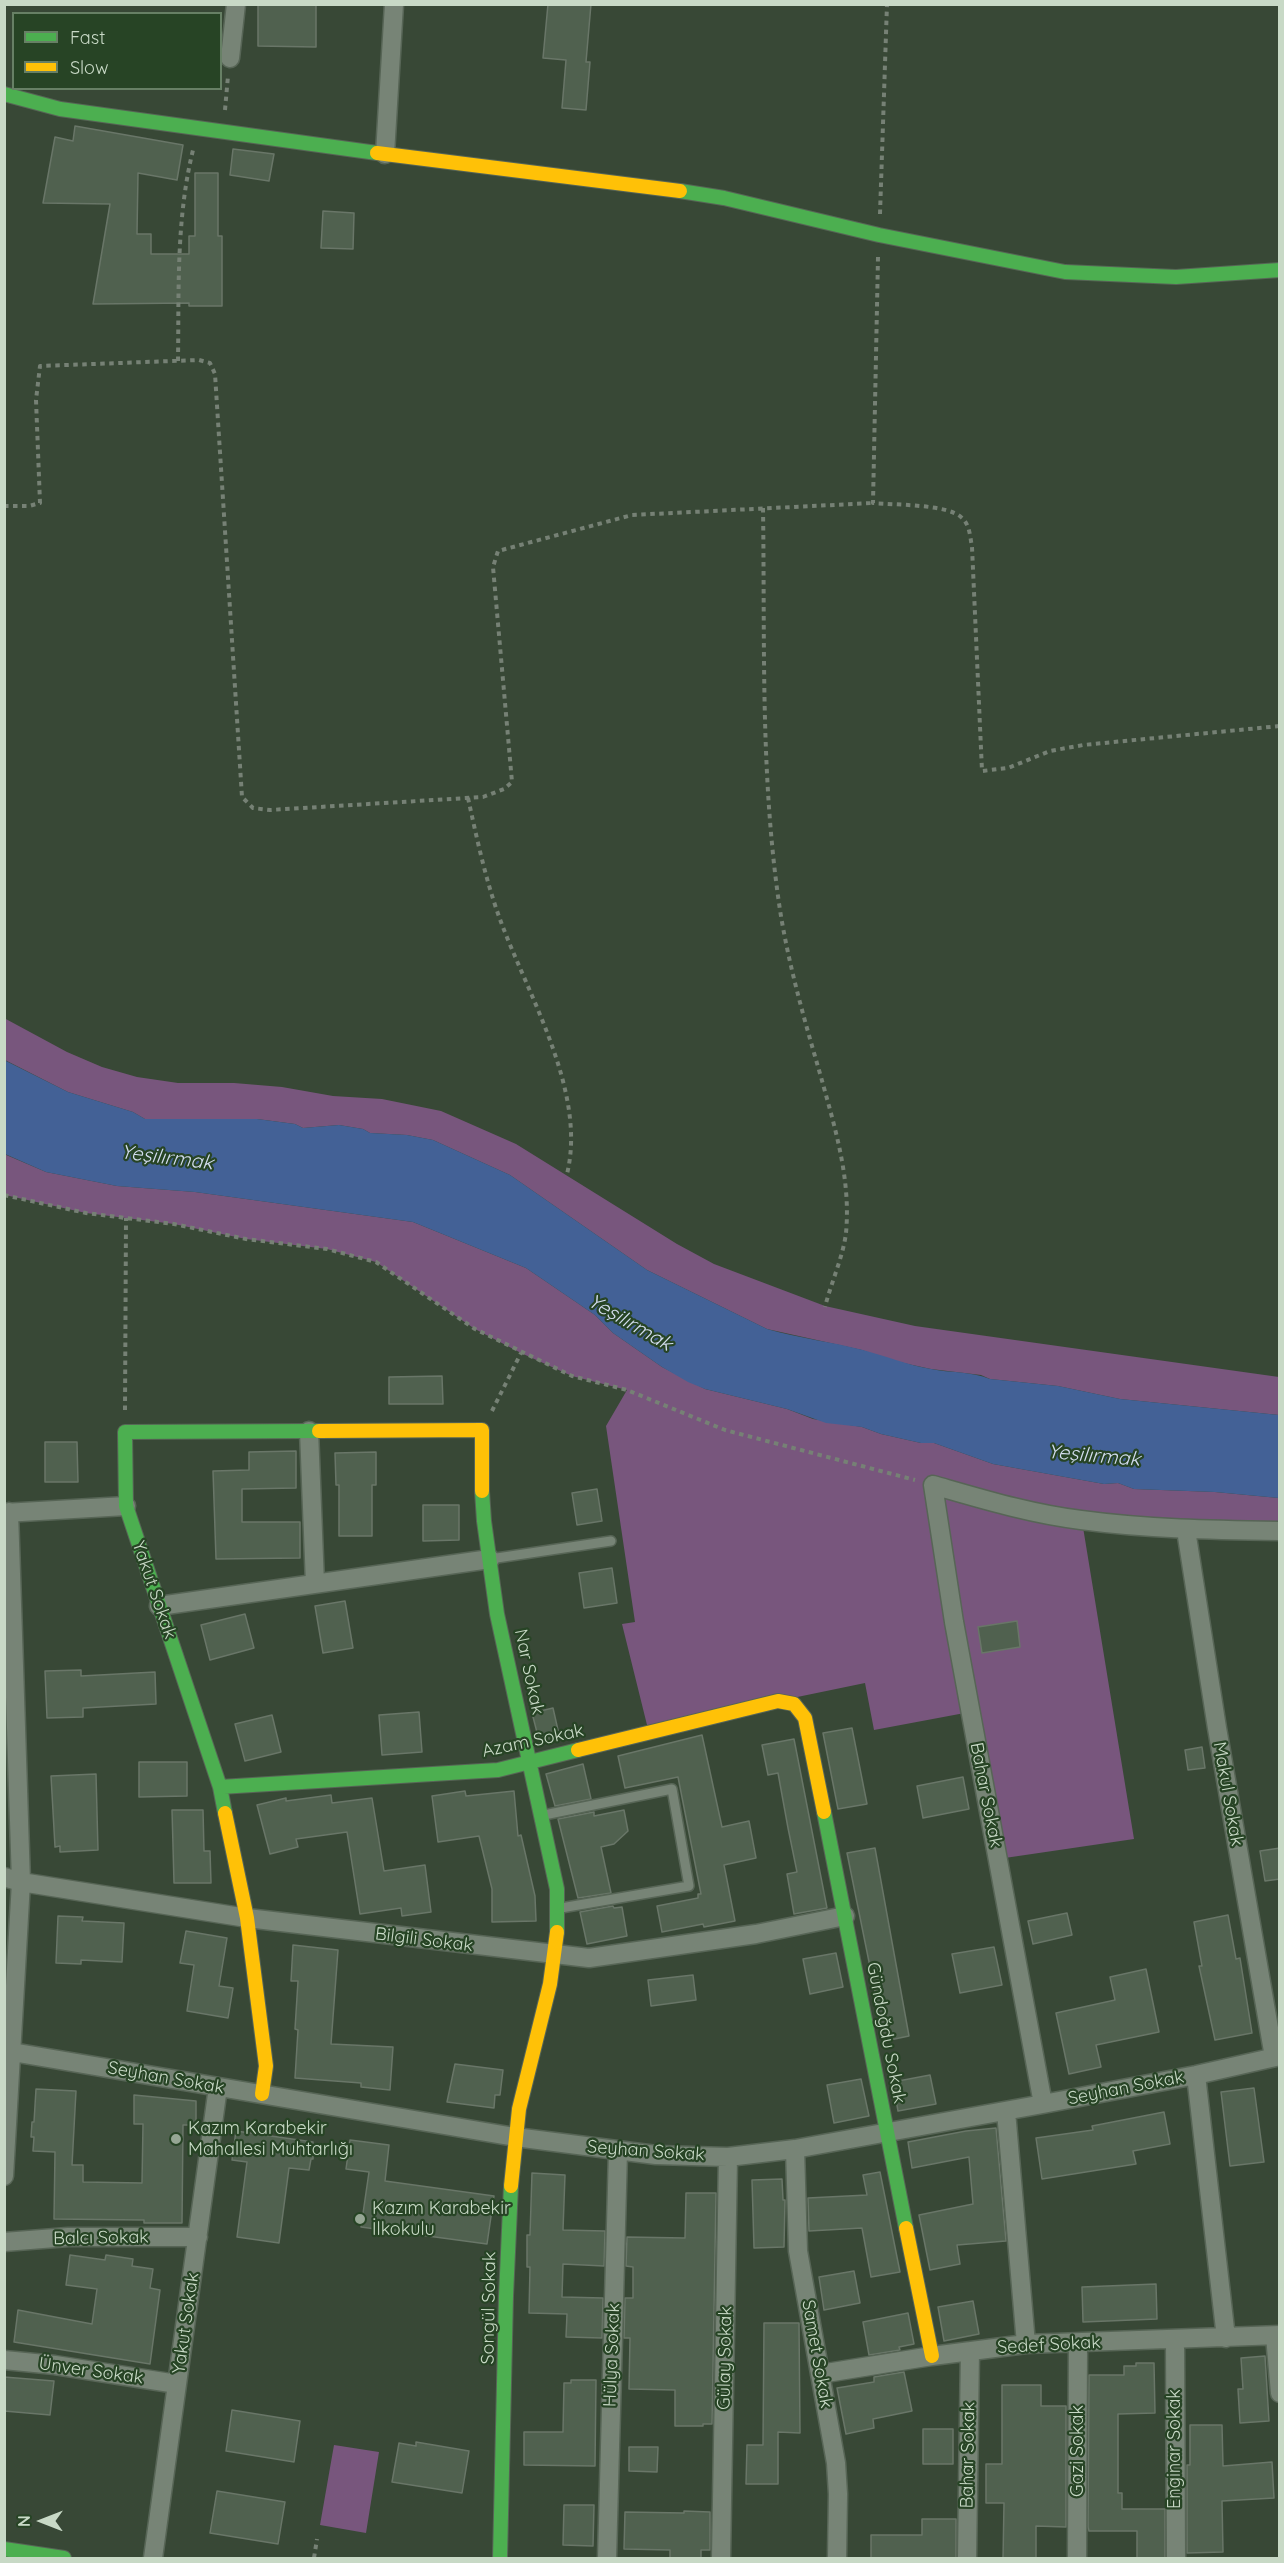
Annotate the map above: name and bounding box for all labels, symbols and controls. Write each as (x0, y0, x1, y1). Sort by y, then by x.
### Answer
legend (12, 12, 222, 90)
text: Fast (70, 26, 105, 49)
text: Slow (70, 56, 108, 79)
water label: Yeşilırmak (119, 1140, 215, 1176)
water label: Yeşilırmak (584, 1289, 676, 1357)
water label: Yeşilırmak (1047, 1440, 1141, 1472)
street label: Yakut Sokak (127, 1538, 181, 1642)
street label: Nar Sokak (509, 1627, 549, 1717)
street label: Azam Sokak (480, 1720, 586, 1762)
street label: Makul Sokak (1208, 1740, 1248, 1848)
street label: Bahar Sokak (965, 1741, 1007, 1849)
street label: Bilgili Sokak (374, 1923, 474, 1957)
street label: Gündoğdu Sokak (862, 1960, 910, 2106)
street label: Seyhan Sokak (106, 2057, 226, 2099)
street label: Seyhan Sokak (1066, 2066, 1186, 2110)
place label: Kazım Karabekir Mahallesi Muhtarlığı (188, 2118, 353, 2160)
marker: Kazım Karabekir Mahallesi Muhtarlığı (169, 2132, 183, 2146)
street label: Seyhan Sokak (586, 2136, 706, 2166)
place label: Kazım Karabekir İlkokulu (372, 2198, 511, 2240)
marker: Kazım Karabekir İlkokulu (353, 2212, 367, 2226)
street label: Balcı Sokak (53, 2226, 149, 2250)
street label: Songül Sokak (477, 2251, 501, 2365)
street label: Yakut Sokak (168, 2271, 204, 2375)
street label: Samet Sokak (797, 2298, 837, 2410)
street label: Hülya Sokak (599, 2303, 625, 2407)
street label: Gülay Sokak (713, 2306, 737, 2410)
street label: Sedef Sokak (997, 2331, 1101, 2359)
street label: Ünver Sokak (37, 2353, 145, 2389)
street label: Enginar Sokak (1164, 2389, 1186, 2509)
street label: Bahar Sokak (956, 2401, 980, 2509)
street label: Gazi Sokak (1067, 2405, 1089, 2497)
north arrow (12, 2491, 72, 2551)
text: N (14, 2515, 34, 2527)

